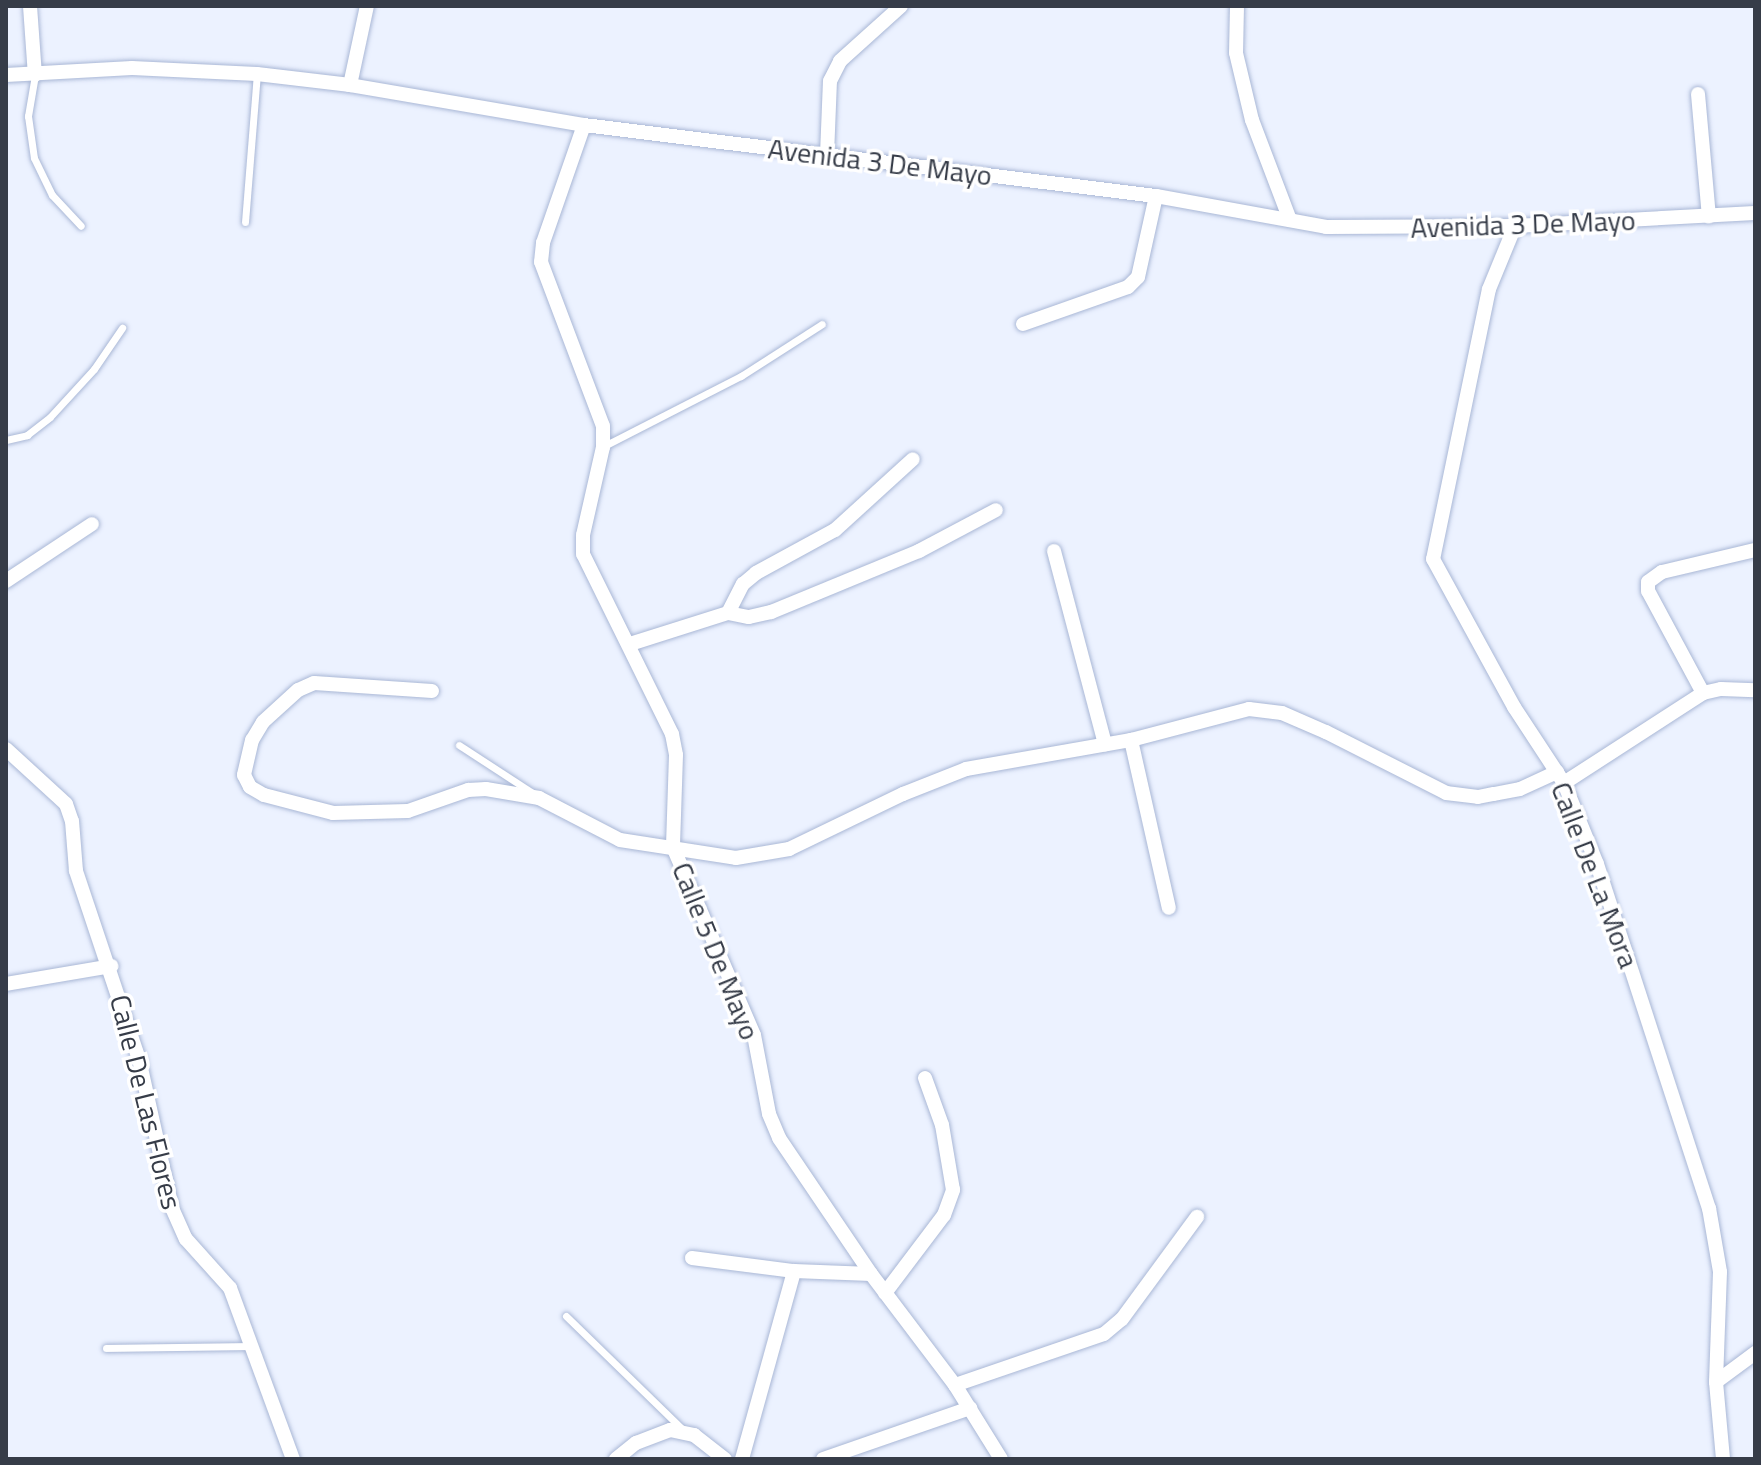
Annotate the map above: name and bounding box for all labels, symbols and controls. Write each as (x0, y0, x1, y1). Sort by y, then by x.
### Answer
street label: Avenida 3 De Mayo (766, 132, 994, 192)
street label: Avenida 3 De Mayo (1410, 203, 1636, 245)
street label: Calle De La Mora (1544, 777, 1646, 973)
street label: Calle 5 De Mayo (665, 857, 767, 1045)
street label: Calle De Las Flores (103, 991, 189, 1213)

